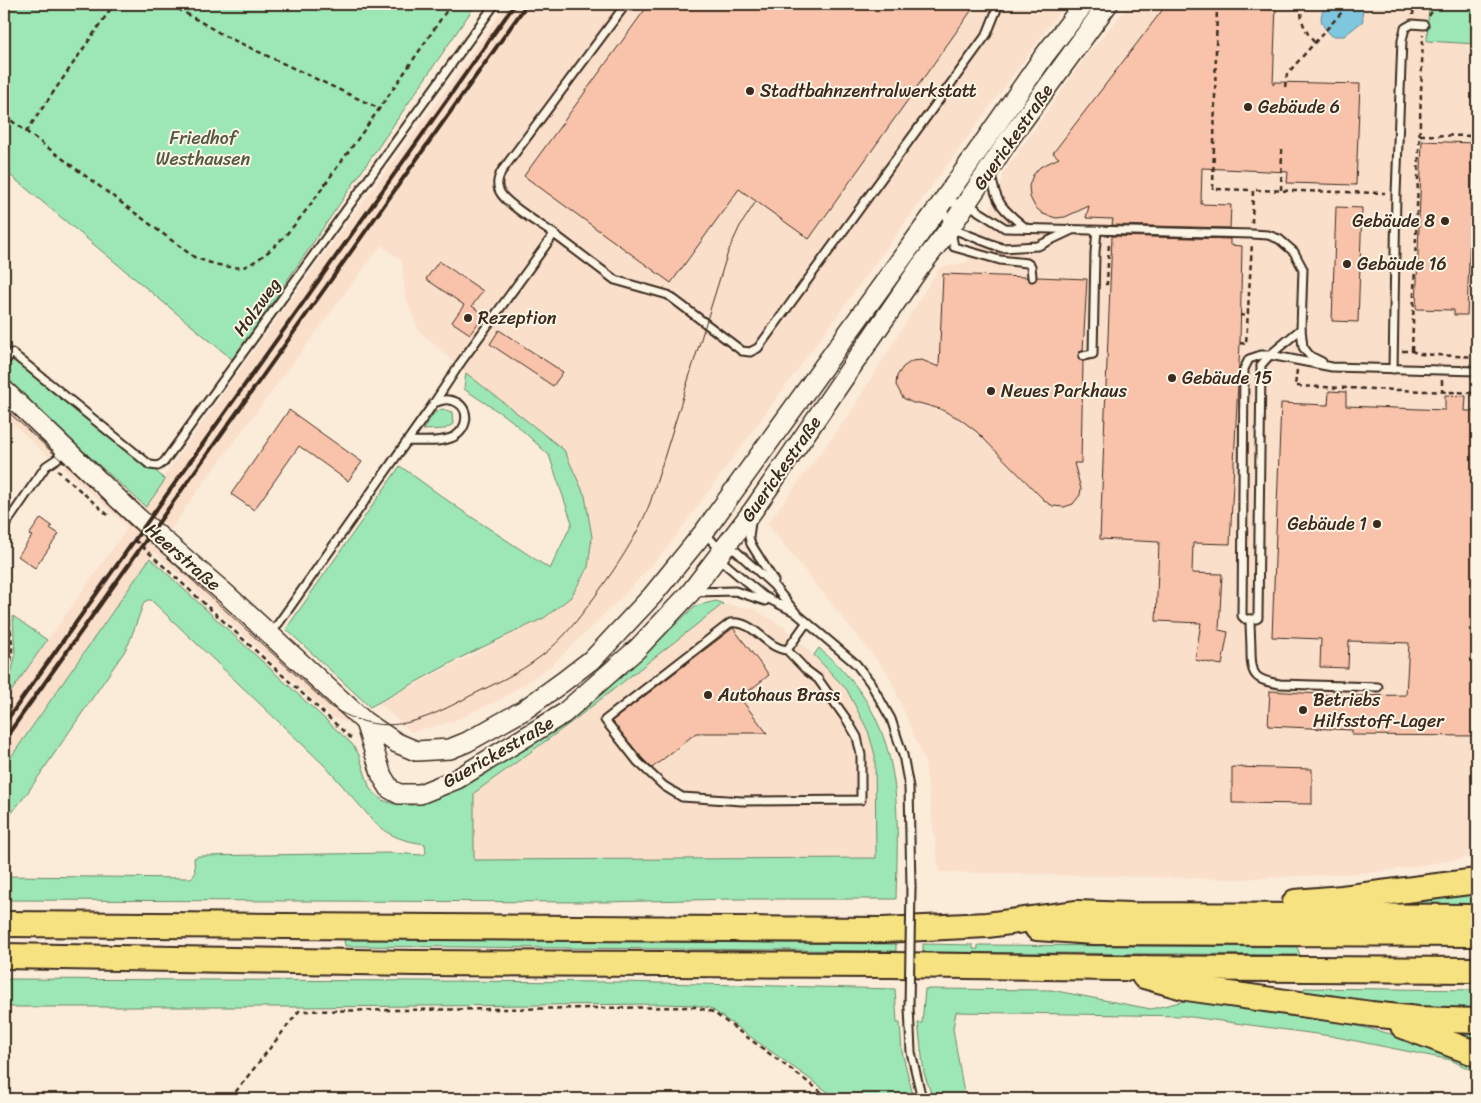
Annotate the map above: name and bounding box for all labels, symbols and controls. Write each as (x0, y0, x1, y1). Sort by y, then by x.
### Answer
place label: Stadtbahnzentralwerkstatt (760, 75, 977, 107)
street label: Guerickestraße (964, 77, 1062, 197)
marker: Stadtbahnzentralwerkstatt (744, 85, 756, 97)
place label: Gebäude 6 (1258, 91, 1340, 123)
marker: Gebäude 6 (1242, 101, 1254, 113)
park label: Friedhof Westhausen (156, 122, 251, 175)
place label: Gebäude 8 (1352, 205, 1435, 237)
marker: Gebäude 8 (1439, 215, 1451, 227)
place label: Gebäude 16 (1357, 248, 1447, 280)
marker: Gebäude 16 (1341, 258, 1353, 270)
street label: Holzweg (225, 271, 289, 343)
place label: Rezeption (478, 302, 557, 334)
marker: Rezeption (462, 312, 474, 324)
place label: Gebäude 15 (1182, 362, 1273, 394)
marker: Gebäude 15 (1166, 372, 1178, 384)
place label: Neues Parkhaus (1001, 375, 1128, 407)
marker: Neues Parkhaus (985, 385, 997, 397)
street label: Guerickestraße (732, 409, 830, 529)
place label: Gebäude 1 (1287, 508, 1367, 540)
street label: Heerstraße (138, 515, 228, 599)
marker: Gebäude 1 (1371, 518, 1383, 530)
place label: Autohaus Brass (717, 679, 841, 711)
place label: Betriebs Hilfsstoff-Lager (1313, 684, 1445, 737)
marker: Autohaus Brass (702, 689, 714, 701)
marker: Betriebs Hilfsstoff-Lager (1297, 704, 1309, 716)
street label: Guerickestraße (436, 707, 560, 797)

